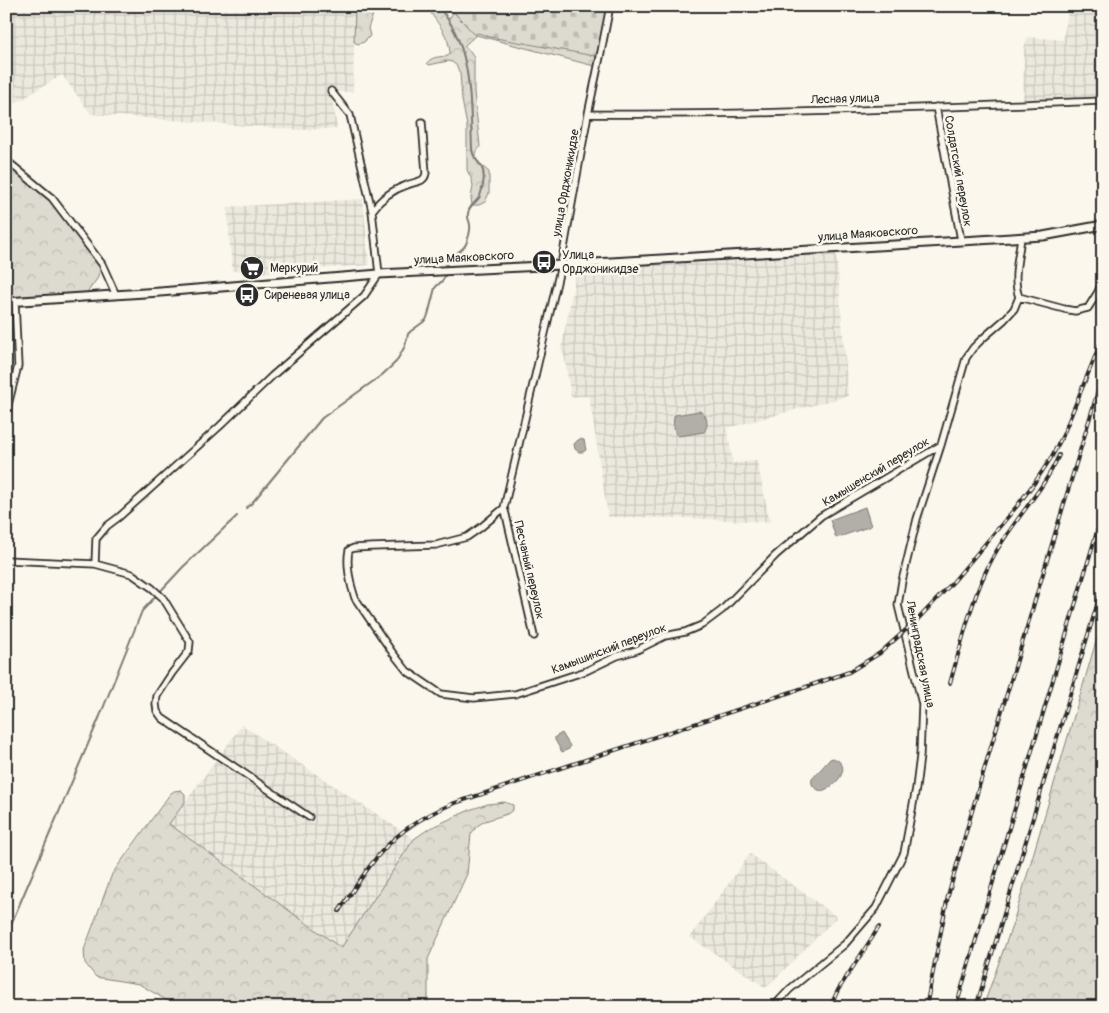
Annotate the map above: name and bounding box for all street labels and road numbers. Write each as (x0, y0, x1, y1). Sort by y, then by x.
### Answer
street label: Лесная улица (809, 90, 880, 108)
street label: Солдатский переулок (941, 114, 975, 228)
street label: улица Орджоникидзе (549, 128, 583, 239)
street label: улица Маяковского (817, 223, 919, 245)
street label: улица Маяковского (413, 248, 515, 268)
street label: Камышенский переулок (820, 434, 932, 510)
street label: Песчаный переулок (510, 519, 548, 621)
street label: Ленинградская улица (902, 598, 938, 709)
street label: Камышинский переулок (550, 620, 668, 678)

